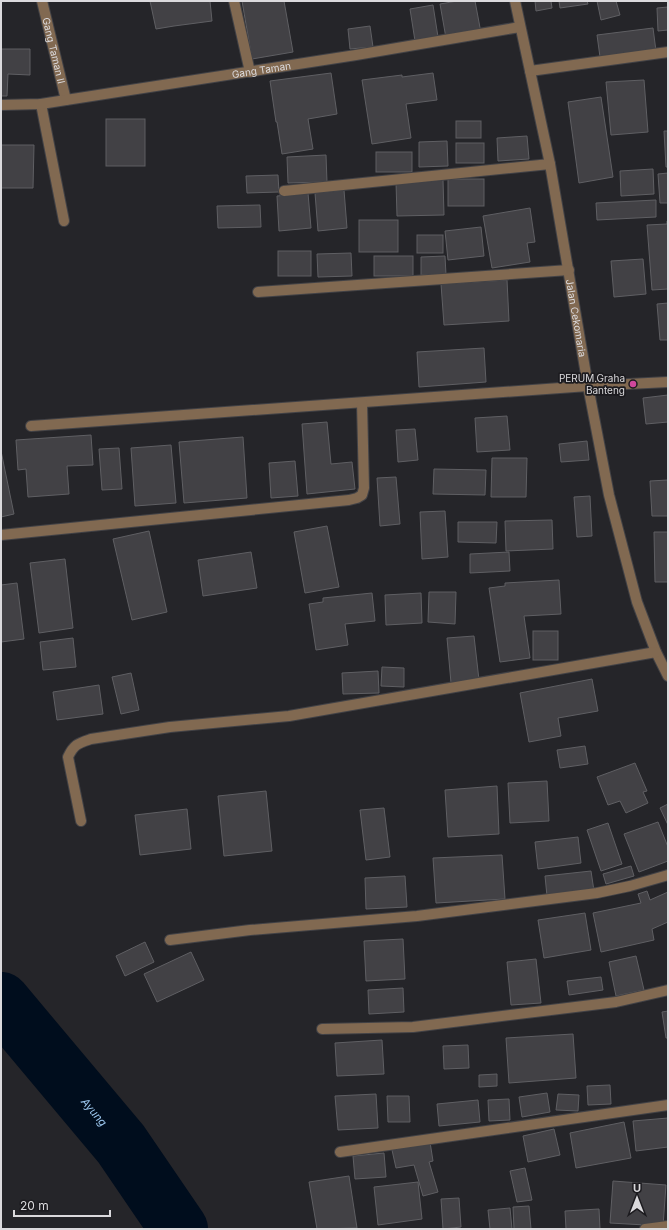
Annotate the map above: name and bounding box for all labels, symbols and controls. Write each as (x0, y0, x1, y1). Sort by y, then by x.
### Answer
street label: Gang Taman II (40, 16, 68, 85)
street label: Gang Taman (231, 59, 292, 80)
street label: Jalan Cekomaria (564, 278, 589, 358)
place label: PERUM.Graha Banteng (559, 372, 625, 396)
marker: PERUM.Graha Banteng (628, 379, 638, 389)
water label: Ayung (78, 1094, 110, 1129)
north arrow (617, 1178, 657, 1218)
text: U (633, 1181, 641, 1195)
scale bar (14, 1192, 110, 1218)
text: 20 m (20, 1198, 49, 1213)

